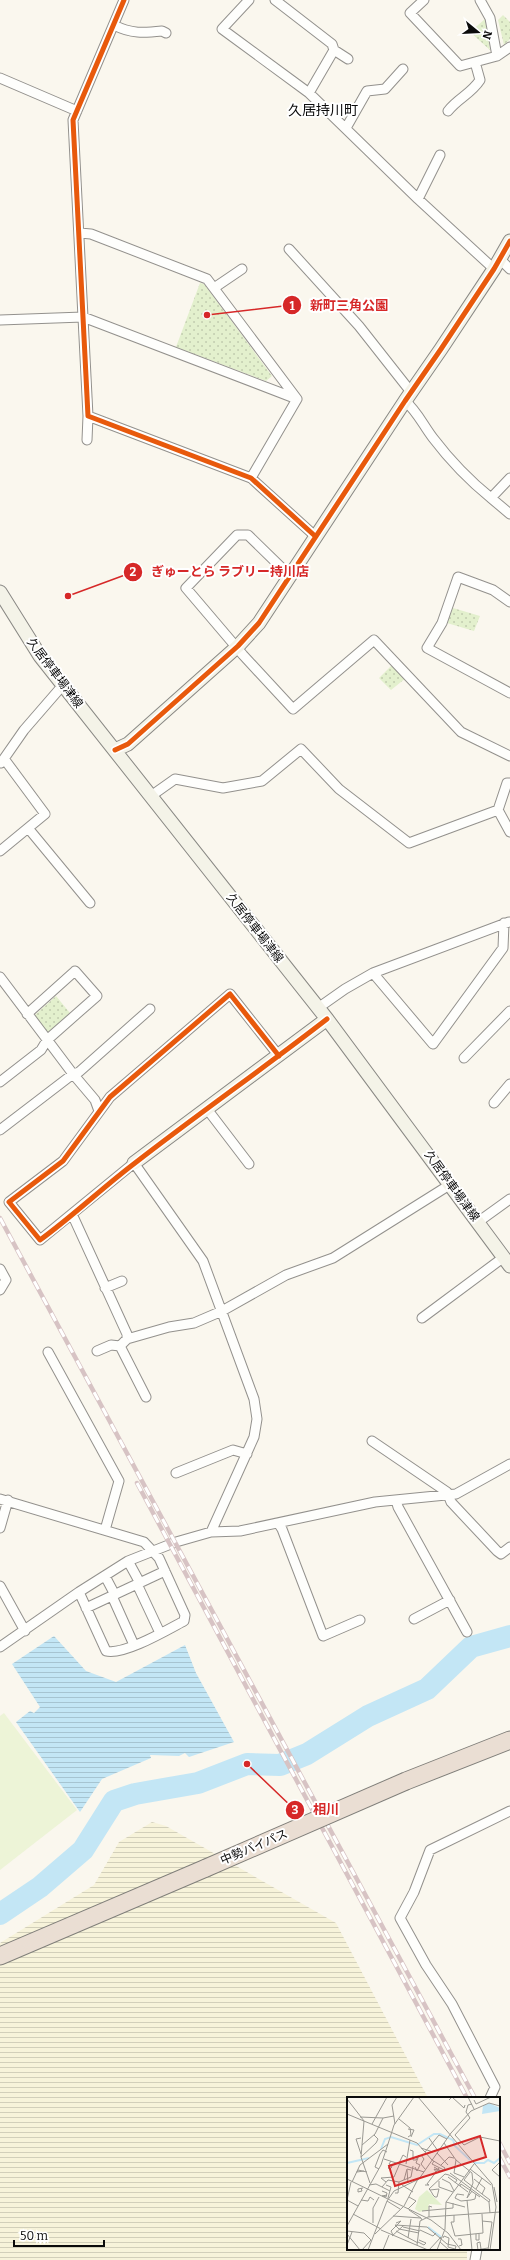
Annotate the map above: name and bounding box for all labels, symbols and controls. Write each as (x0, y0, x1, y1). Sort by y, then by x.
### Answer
north arrow (458, 12, 498, 52)
text: N (479, 29, 495, 41)
district label: 久居持川町 (288, 102, 358, 119)
callout: 新町三角公園 (282, 293, 396, 318)
text: 新町三角公園 (310, 298, 388, 313)
text: 1 (289, 299, 295, 313)
callout: ぎゅーとら ラブリー持川店 (123, 559, 318, 584)
text: ぎゅーとら ラブリー持川店 (151, 564, 309, 579)
text: 2 (130, 565, 137, 579)
street label: 久居停車場津線 (24, 635, 86, 711)
street label: 久居停車場津線 (224, 891, 286, 965)
street label: 久居停車場津線 (422, 1148, 482, 1224)
callout: 相川 (285, 1797, 347, 1822)
text: 相川 (313, 1802, 339, 1817)
text: 3 (292, 1803, 299, 1817)
street label: 中勢バイパス (218, 1827, 290, 1867)
inset map (347, 2097, 500, 2250)
scale bar (14, 2222, 104, 2248)
text: 50 m (20, 2229, 49, 2243)

